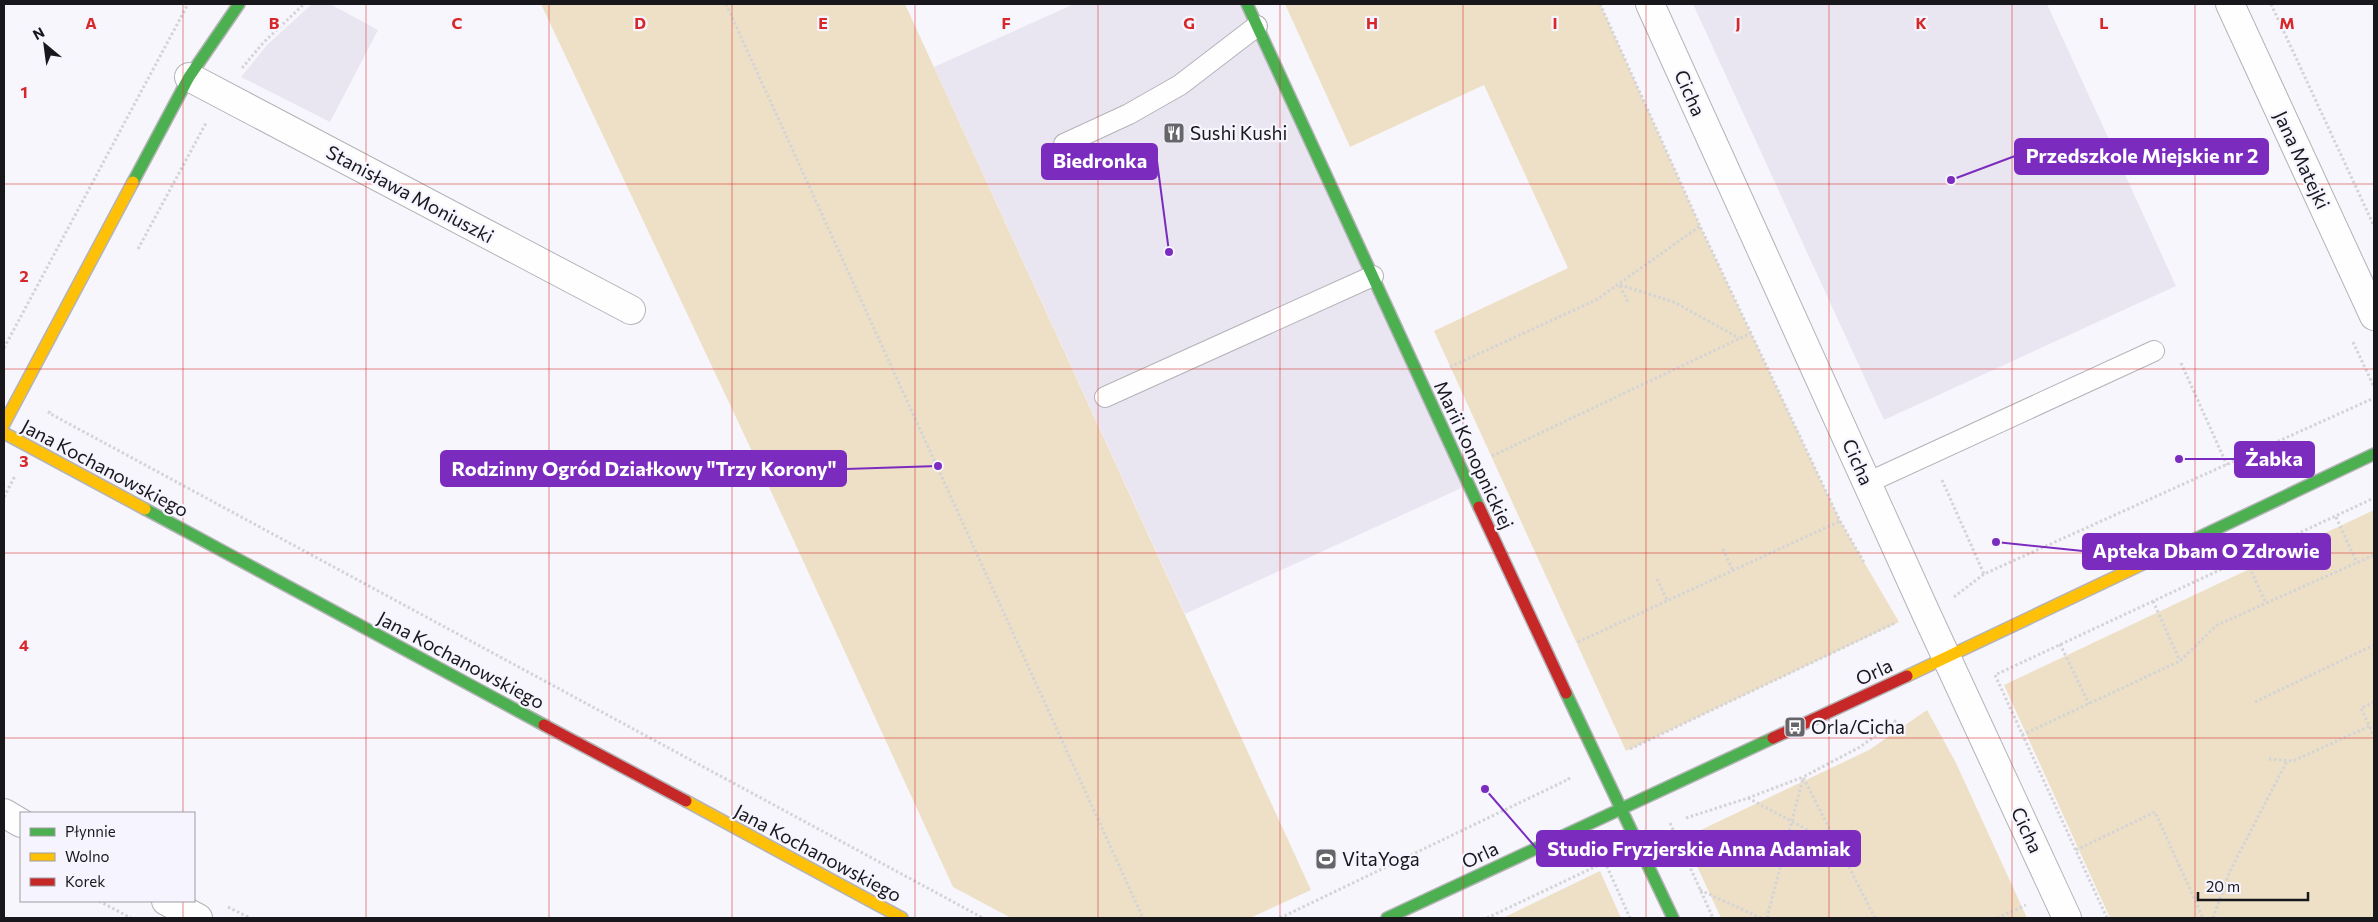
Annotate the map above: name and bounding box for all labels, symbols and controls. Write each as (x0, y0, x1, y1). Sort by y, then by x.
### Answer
text: A (85, 13, 97, 32)
text: B (269, 13, 280, 32)
text: C (452, 13, 463, 32)
text: D (634, 13, 646, 32)
text: E (818, 13, 828, 32)
text: F (1001, 13, 1011, 32)
text: G (1183, 13, 1195, 32)
text: H (1366, 13, 1378, 32)
text: I (1552, 13, 1558, 32)
text: J (1735, 13, 1741, 32)
text: K (1915, 13, 1927, 32)
text: L (2099, 13, 2109, 32)
text: M (2279, 13, 2295, 32)
north arrow (20, 20, 70, 70)
text: N (30, 23, 47, 43)
street label: Cicha (1670, 66, 1711, 119)
text: 1 (20, 82, 28, 101)
street label: Jana Matejki (2270, 107, 2335, 212)
restaurant icon: Sushi Kushi (1162, 121, 1186, 145)
place label: Sushi Kushi (1190, 121, 1287, 144)
callout: Przedszkole Miejskie nr 2 (2015, 139, 2268, 174)
street label: Stanisława Moniuszki (323, 140, 498, 247)
text: Przedszkole Miejskie nr 2 (2026, 143, 2258, 167)
callout: Biedronka (1042, 144, 1157, 179)
text: Biedronka (1053, 148, 1147, 172)
text: 2 (19, 266, 29, 285)
street label: Marii Konopnickiej (1430, 377, 1519, 533)
street label: Jana Kochanowskiego (18, 414, 193, 521)
street label: Cicha (1838, 435, 1879, 488)
callout: Żabka (2235, 442, 2314, 477)
text: Żabka (2245, 446, 2303, 470)
text: 3 (19, 451, 29, 470)
callout: Rodzinny Ogród Działkowy "Trzy Korony" (441, 451, 846, 486)
text: Rodzinny Ogród Działkowy "Trzy Korony" (452, 456, 836, 480)
callout: Apteka Dbam O Zdrowie (2083, 534, 2330, 569)
text: Apteka Dbam O Zdrowie (2093, 538, 2319, 562)
street label: Jana Kochanowskiego (374, 606, 549, 713)
text: 4 (19, 635, 29, 654)
street label: Orla (1852, 653, 1896, 690)
bus stop icon: Orla/Cicha (1783, 715, 1807, 739)
place label: Orla/Cicha (1811, 715, 1905, 738)
street label: Jana Kochanowskiego (731, 799, 906, 906)
street label: Cicha (2007, 803, 2048, 856)
legend (20, 812, 195, 902)
text: Płynnie (65, 822, 116, 840)
callout: Studio Fryzjerskie Anna Adamiak (1537, 831, 1860, 866)
street label: Orla (1458, 836, 1502, 873)
text: Studio Fryzjerskie Anna Adamiak (1547, 836, 1851, 860)
text: Wolno (65, 847, 110, 865)
sports icon: VitaYoga (1314, 847, 1338, 871)
place label: VitaYoga (1342, 847, 1420, 870)
scale bar (2198, 870, 2308, 902)
text: Korek (65, 872, 105, 890)
text: 20 m (2206, 877, 2240, 895)

